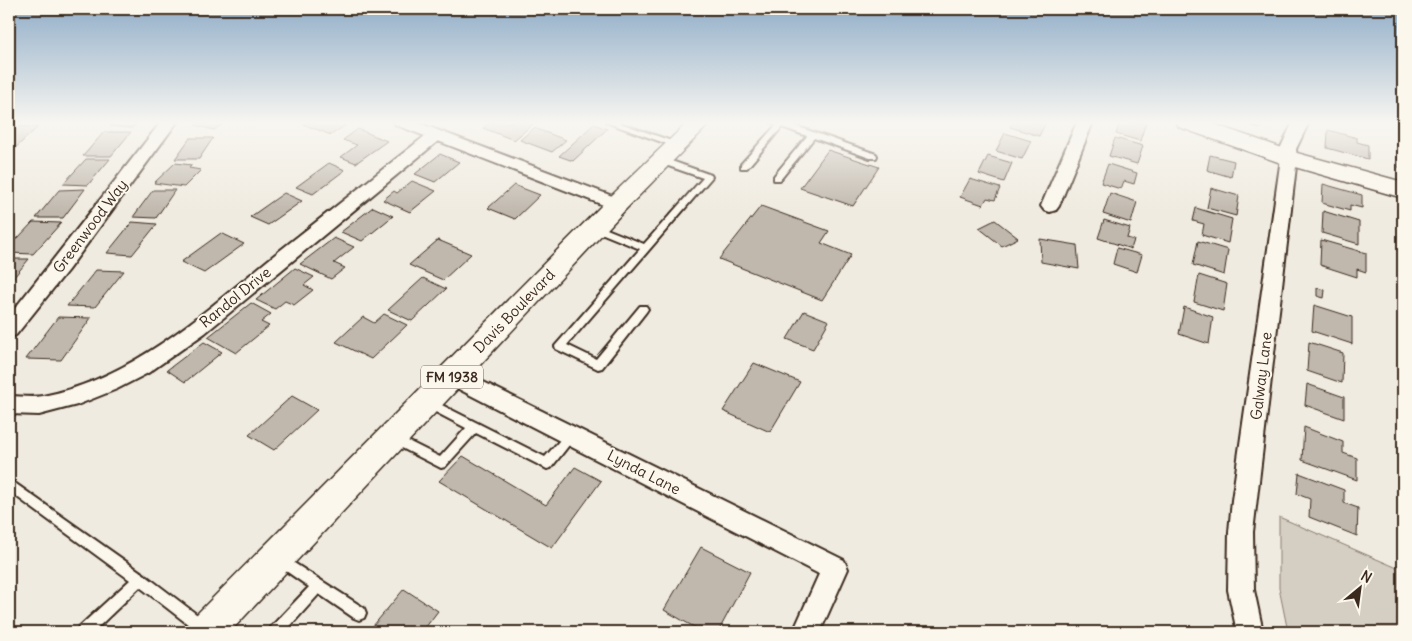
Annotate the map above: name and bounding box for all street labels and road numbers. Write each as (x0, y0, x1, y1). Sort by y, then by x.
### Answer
street label: Greenwood Way (49, 175, 131, 277)
street label: Randol Drive (195, 262, 275, 332)
street label: Davis Boulevard (469, 265, 559, 357)
street label: Galway Lane (1246, 331, 1276, 421)
road number: FM 1938 (421, 366, 483, 388)
street label: Lynda Lane (604, 445, 684, 499)

